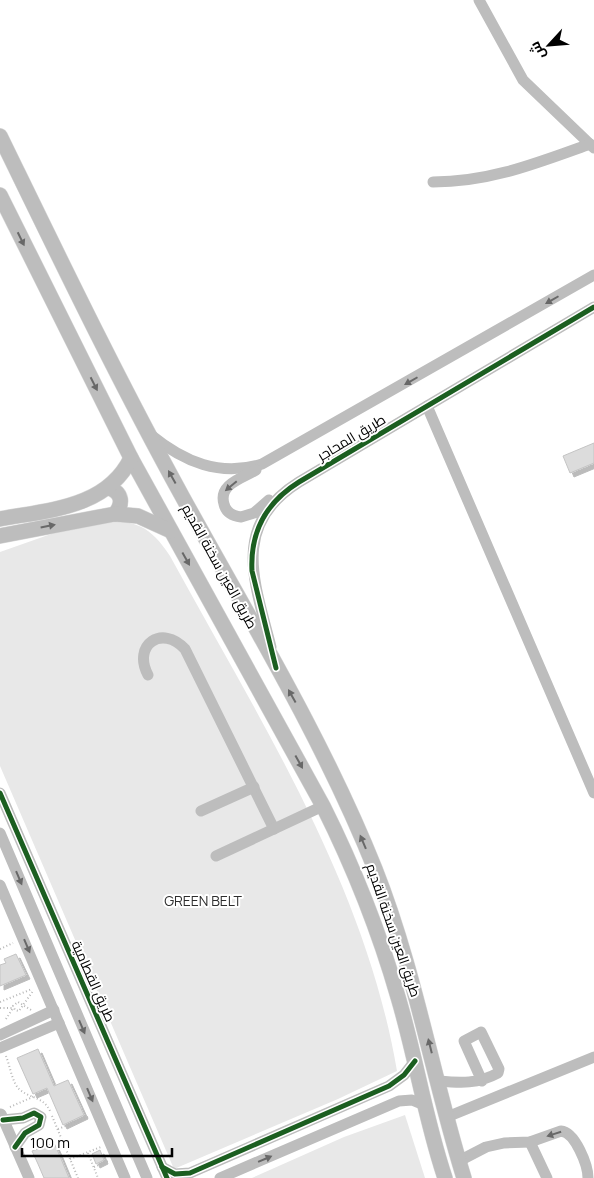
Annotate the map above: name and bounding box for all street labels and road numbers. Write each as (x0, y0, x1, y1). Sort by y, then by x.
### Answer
street label: طريق المحاجر (313, 409, 389, 465)
street label: طريق العين سخنة القديم (177, 500, 262, 632)
street label: طريق العين سخنة القديم (361, 861, 426, 1000)
street label: طريق القطامية (68, 937, 120, 1025)

